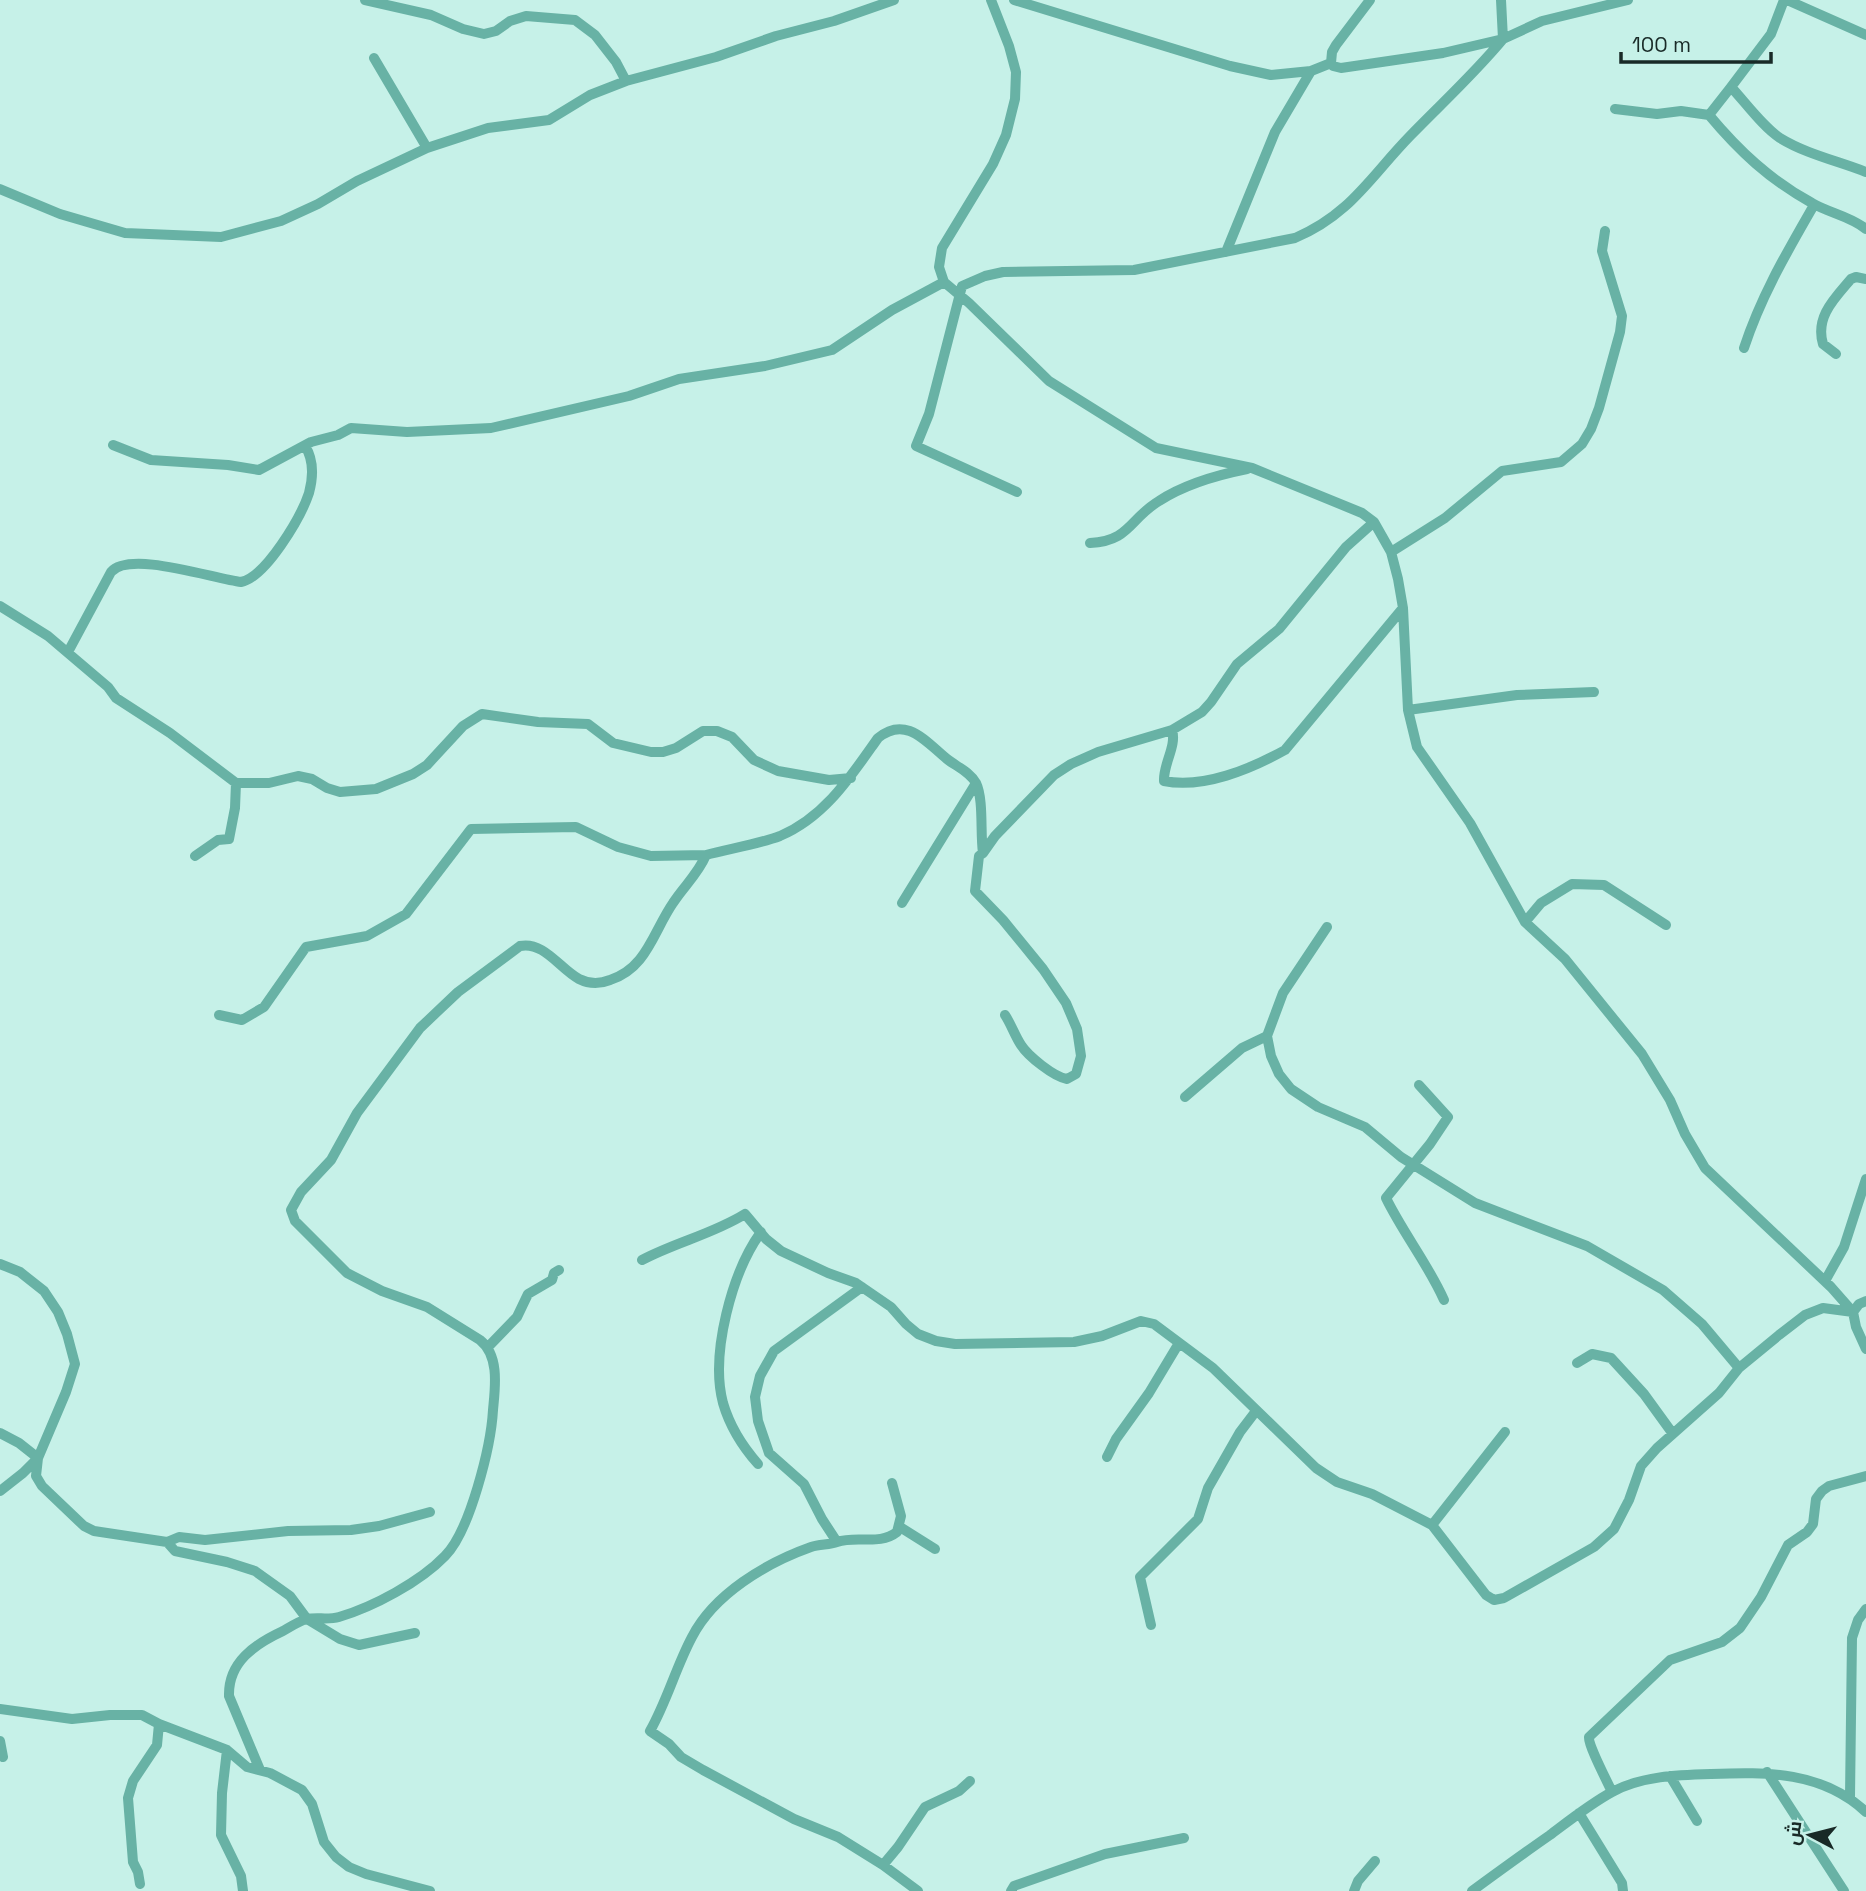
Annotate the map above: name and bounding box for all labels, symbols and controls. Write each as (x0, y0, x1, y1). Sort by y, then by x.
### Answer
scale bar (1621, 21, 1772, 65)
text: 100 m (1632, 31, 1691, 58)
north arrow (1775, 1800, 1845, 1870)
text: ش (1780, 1819, 1808, 1847)

